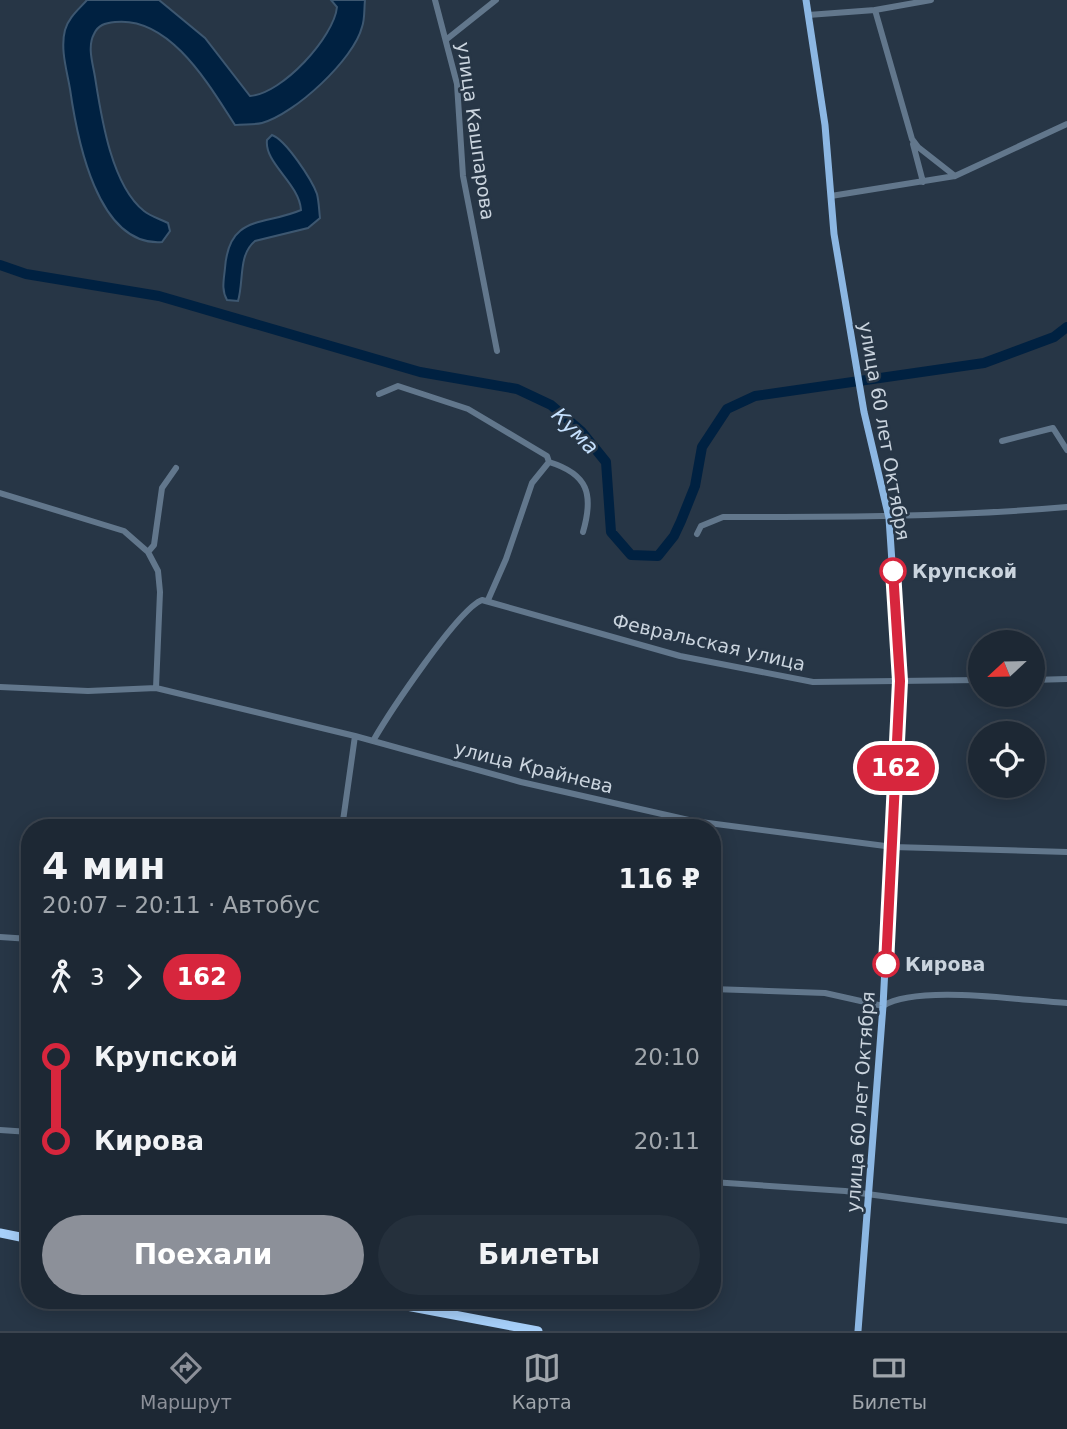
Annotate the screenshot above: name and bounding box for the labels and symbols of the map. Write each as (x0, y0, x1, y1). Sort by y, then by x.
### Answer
street label: улица Кашпарова (453, 41, 499, 221)
street label: улица 60 лет Октября (855, 320, 915, 542)
water label: Кума (547, 403, 603, 459)
marker: Крупской (880, 558, 906, 584)
place label: Крупской (912, 560, 1017, 582)
street label: Февральская улица (610, 609, 808, 675)
north arrow (968, 630, 1045, 707)
street label: улица Крайнева (452, 737, 616, 797)
line badge: 162 (856, 745, 936, 791)
marker: Кирова (873, 951, 899, 977)
place label: Кирова (905, 953, 985, 975)
street label: улица 60 лет Октября (841, 991, 879, 1213)

